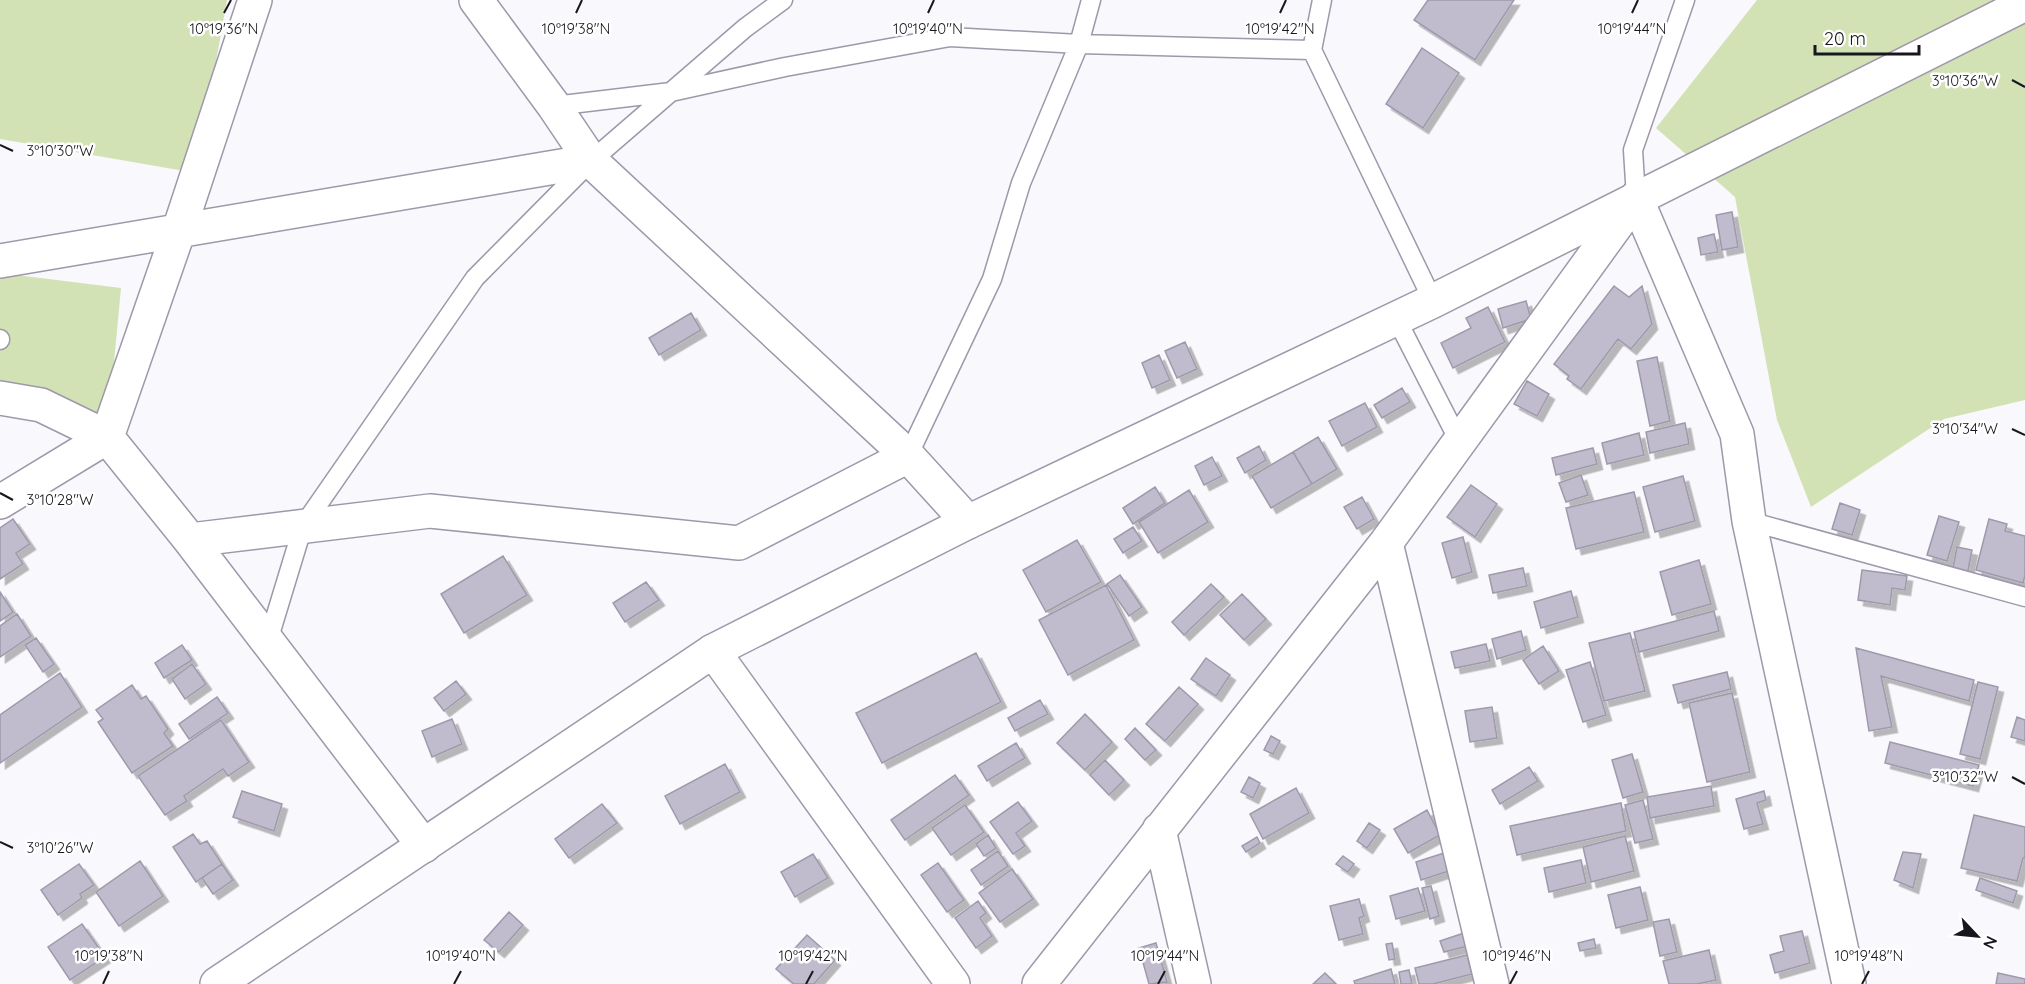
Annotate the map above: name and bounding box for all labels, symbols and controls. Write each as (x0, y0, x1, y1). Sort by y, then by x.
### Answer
scale bar (1815, 18, 1918, 56)
text: 10°19'36"N (190, 19, 258, 38)
text: 10°19'38"N (542, 19, 610, 38)
text: 10°19'40"N (893, 19, 963, 38)
text: 10°19'42"N (1245, 19, 1315, 38)
text: 10°19'44"N (1598, 19, 1666, 38)
text: 20 m (1824, 27, 1866, 50)
text: 3°10'36"W (1932, 71, 1999, 90)
text: 3°10'30"W (26, 141, 94, 160)
text: 3°10'34"W (1932, 419, 1999, 438)
text: 3°10'28"W (27, 490, 94, 509)
text: 3°10'32"W (1932, 767, 1999, 786)
text: 3°10'26"W (27, 838, 94, 857)
north arrow (1947, 906, 2007, 966)
text: N (1979, 933, 2002, 952)
text: 10°19'38"N (75, 946, 143, 965)
text: 10°19'40"N (426, 946, 496, 965)
text: 10°19'42"N (778, 946, 848, 965)
text: 10°19'44"N (1131, 946, 1199, 965)
text: 10°19'46"N (1483, 946, 1551, 965)
text: 10°19'48"N (1835, 946, 1903, 965)

